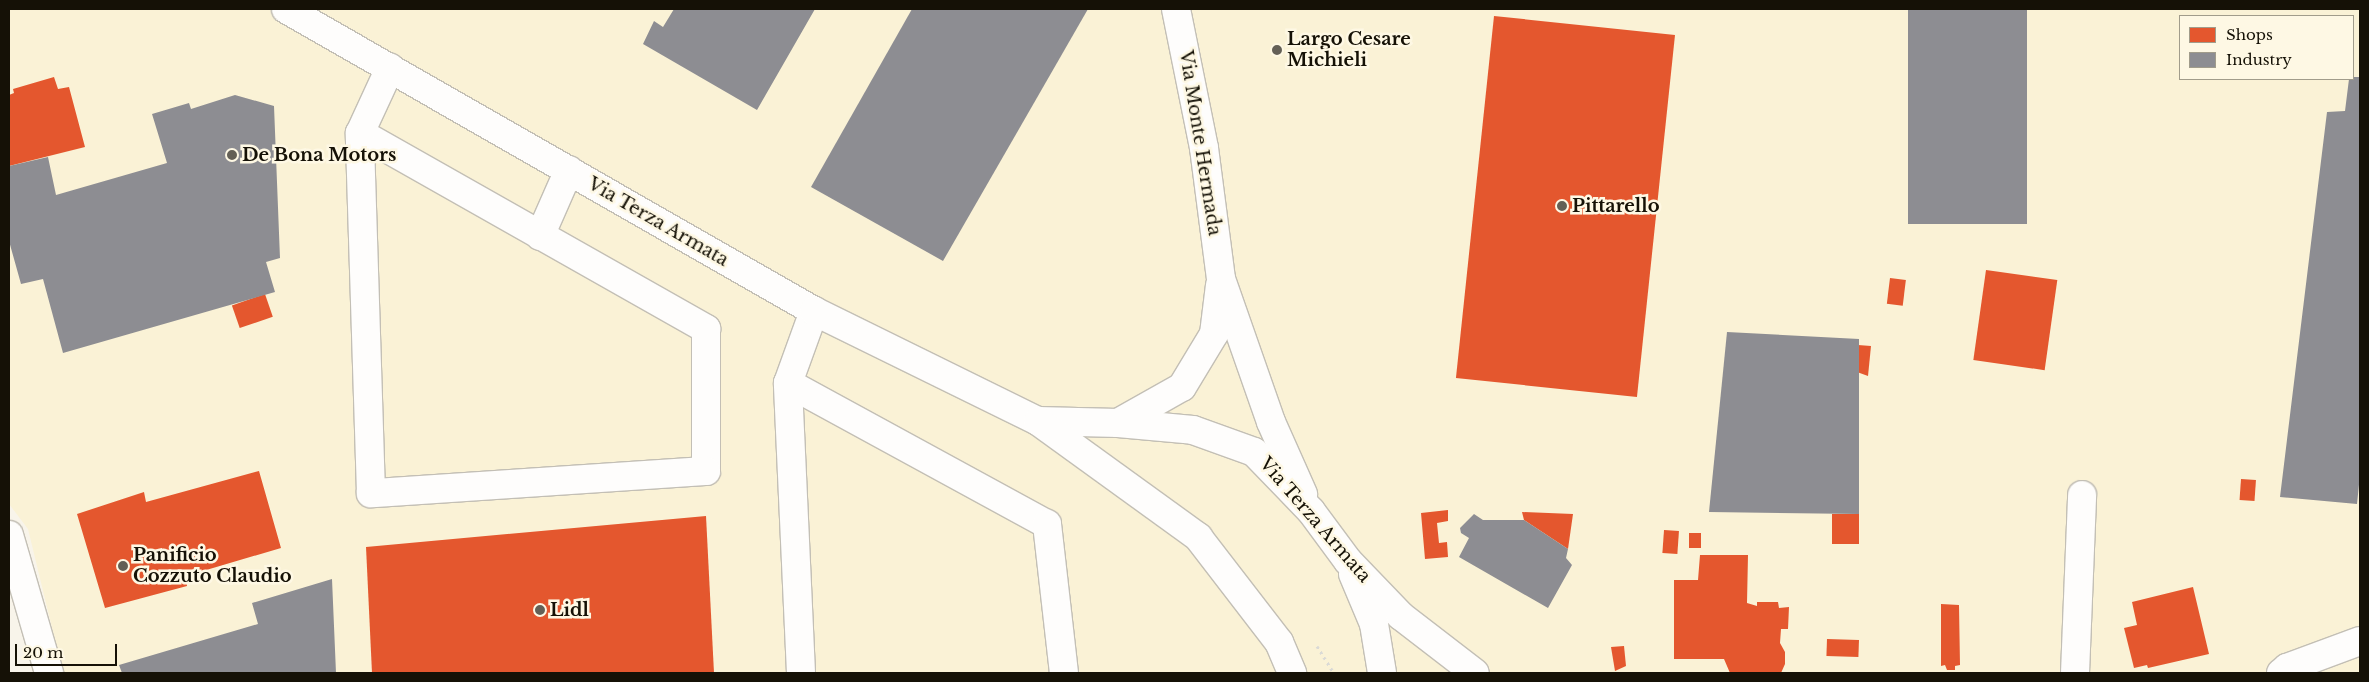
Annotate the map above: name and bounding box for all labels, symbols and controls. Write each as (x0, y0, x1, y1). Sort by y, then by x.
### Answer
legend (2179, 15, 2354, 80)
text: Shops (2226, 25, 2273, 44)
place label: Largo Cesare Michieli (1287, 29, 1411, 72)
marker: Largo Cesare Michieli (1271, 44, 1283, 56)
street label: Via Monte Hermada (1175, 49, 1225, 237)
text: Industry (2226, 50, 2292, 69)
place label: De Bona Motors (242, 144, 396, 166)
marker: De Bona Motors (226, 149, 238, 161)
street label: Via Terza Armata (583, 173, 733, 271)
place label: Pittarello (1572, 195, 1660, 217)
marker: Pittarello (1556, 200, 1568, 212)
street label: Via Terza Armata (1254, 452, 1376, 588)
place label: Panificio Cozzuto Claudio (133, 545, 292, 588)
marker: Panificio Cozzuto Claudio (117, 560, 129, 572)
place label: Lidl (550, 599, 589, 621)
marker: Lidl (534, 604, 546, 616)
scale bar (18, 634, 120, 666)
text: 20 m (23, 643, 63, 662)

